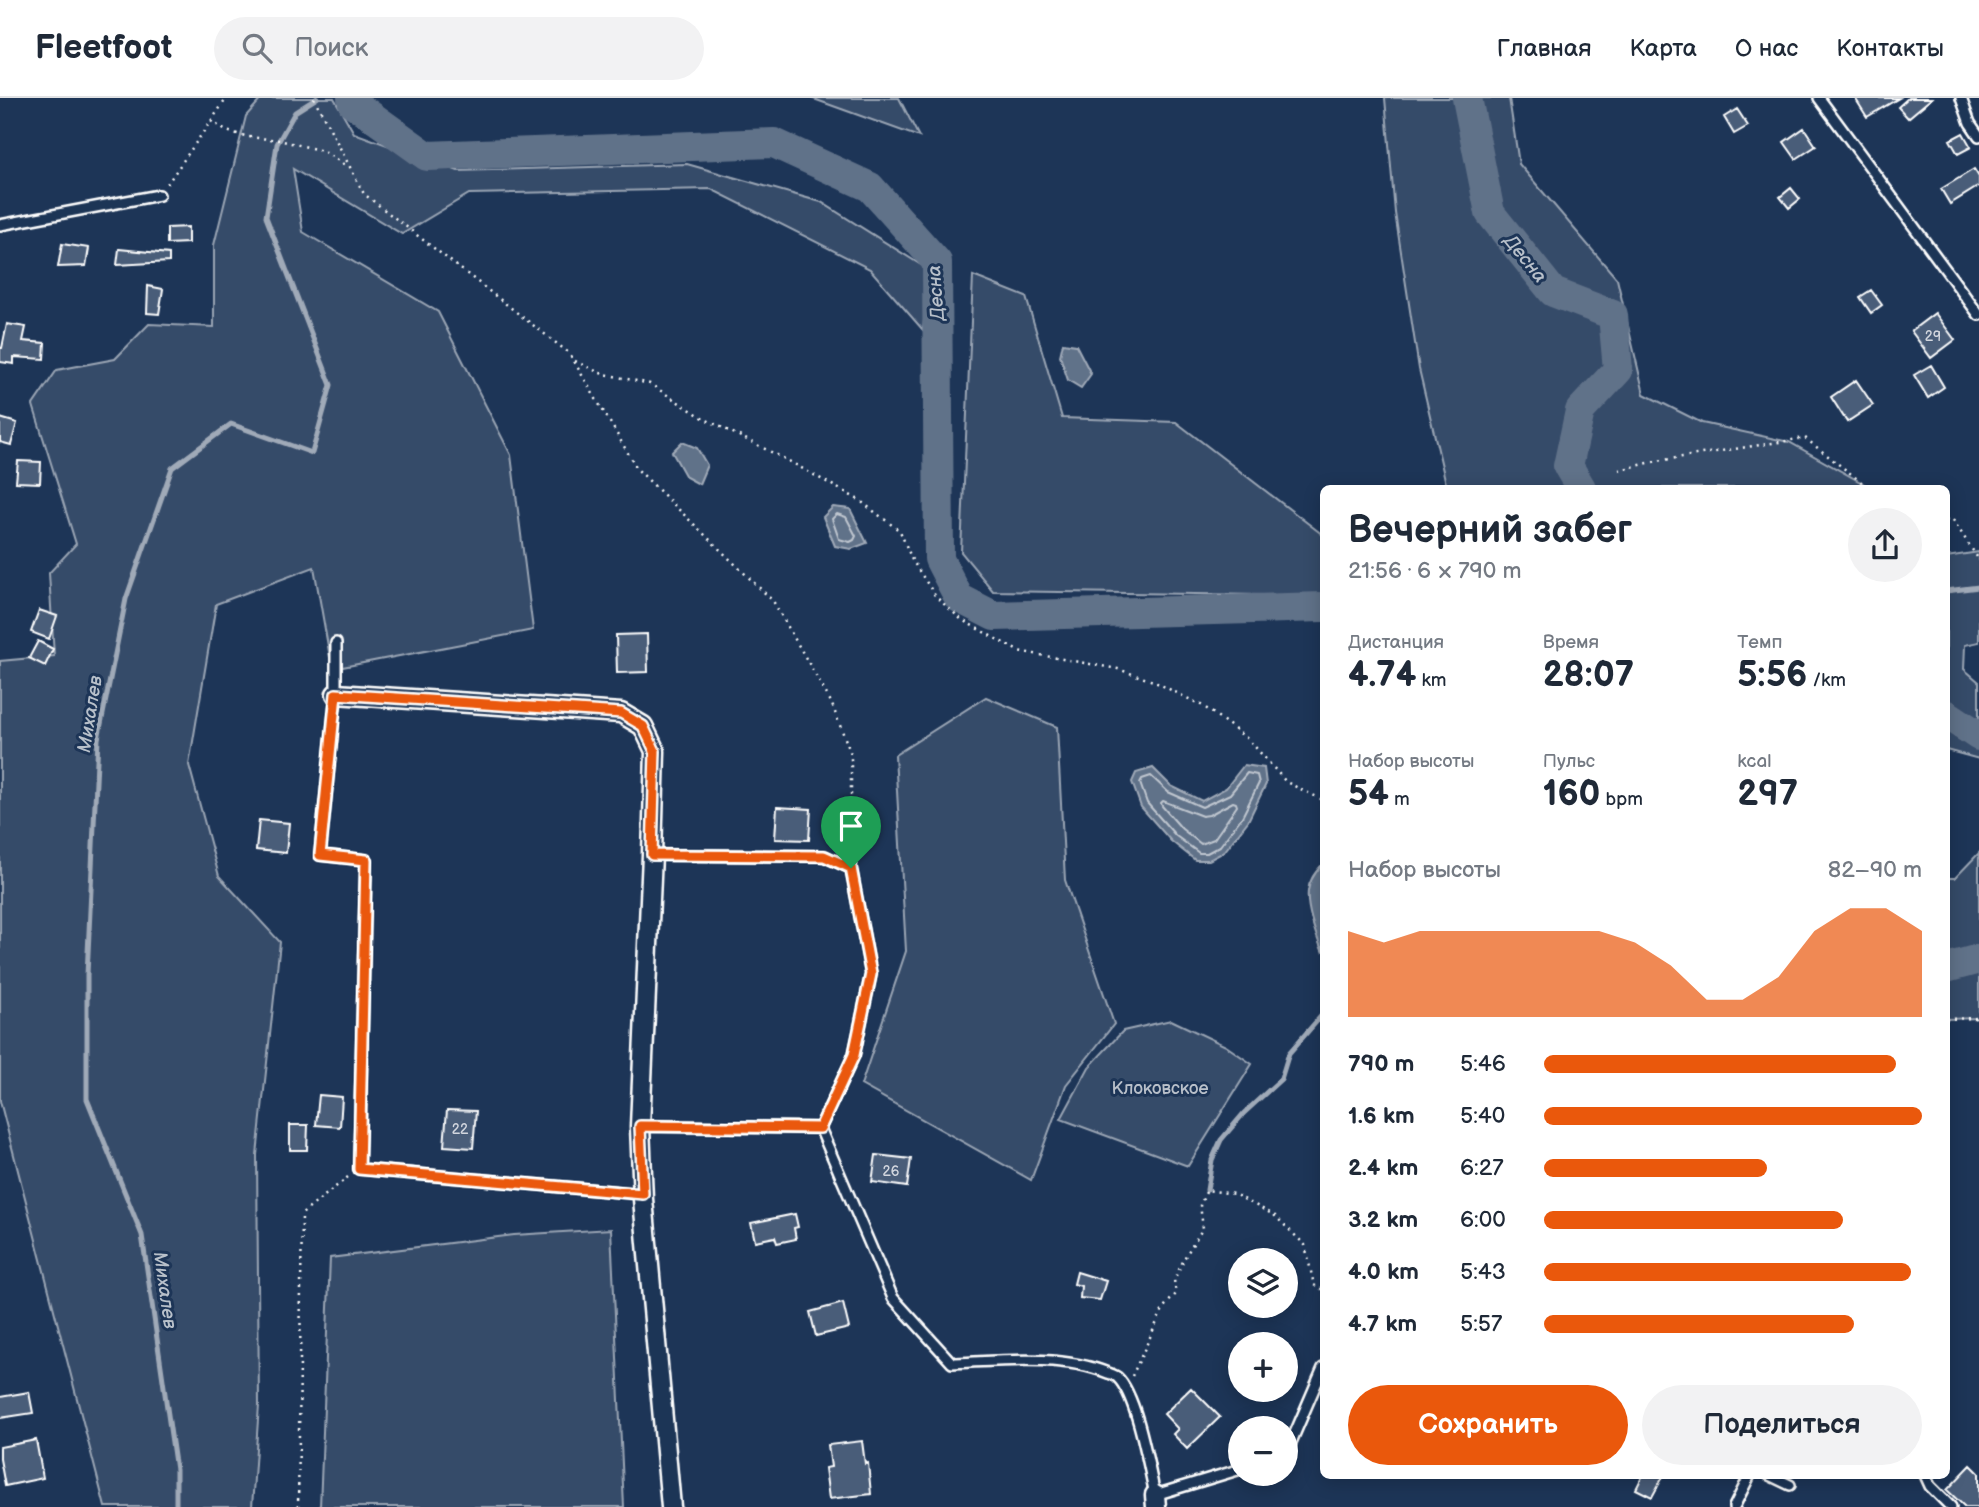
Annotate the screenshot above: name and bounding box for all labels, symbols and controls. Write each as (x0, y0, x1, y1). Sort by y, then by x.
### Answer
search box (214, 17, 704, 80)
text: Fleetfoot (35, 28, 172, 68)
icon: search (238, 29, 276, 67)
text: Поиск (294, 33, 368, 64)
text: Главная (1497, 34, 1591, 63)
text: Карта (1629, 34, 1697, 63)
text: О нас (1735, 34, 1798, 63)
text: Контакты (1836, 34, 1944, 63)
water label: Десна (1498, 229, 1551, 288)
water label: Десна (923, 264, 950, 322)
house number: 29 (1925, 328, 1941, 345)
text: Вечерний забег (1348, 508, 1632, 553)
button: share (1848, 508, 1922, 582)
text: 21:56 · 6 × 790 m (1348, 557, 1522, 585)
text: Дистанция (1348, 631, 1444, 654)
text: Время (1543, 631, 1599, 654)
text: Темп (1737, 631, 1782, 654)
text: 4.74 (1348, 654, 1416, 697)
text: 28:07 (1543, 654, 1634, 697)
text: 5:56 (1737, 654, 1807, 697)
text: km (1416, 669, 1446, 692)
text: /km (1807, 669, 1846, 692)
water label: Михалев (73, 674, 108, 754)
text: Набор высоты (1348, 750, 1474, 773)
text: Пульс (1543, 750, 1595, 773)
text: kcal (1737, 750, 1771, 773)
text: 54 (1348, 773, 1389, 816)
text: 160 (1543, 773, 1600, 816)
text: 297 (1737, 773, 1798, 816)
text: m (1389, 788, 1410, 811)
text: bpm (1600, 788, 1643, 811)
pin (821, 796, 881, 868)
icon: arrive (832, 807, 870, 845)
text: Набор высоты (1348, 856, 1501, 884)
text: 82–90 m (1828, 856, 1922, 884)
text: 790 m (1348, 1050, 1414, 1078)
text: 5:46 (1460, 1050, 1506, 1078)
park label: Клоковское (1112, 1078, 1208, 1099)
text: 1.6 km (1348, 1102, 1415, 1130)
text: 5:40 (1460, 1102, 1505, 1130)
house number: 22 (452, 1121, 469, 1138)
text: 2.4 km (1348, 1154, 1418, 1182)
text: 6:27 (1460, 1154, 1504, 1182)
house number: 26 (883, 1163, 900, 1180)
text: 3.2 km (1348, 1206, 1418, 1234)
text: 6:00 (1460, 1206, 1506, 1234)
map controls (1228, 1248, 1298, 1486)
button: layers (1228, 1248, 1298, 1318)
water label: Михалев (148, 1250, 181, 1330)
text: 4.0 km (1348, 1258, 1419, 1286)
text: 5:43 (1460, 1258, 1506, 1286)
text: 4.7 km (1348, 1310, 1417, 1338)
text: 5:57 (1460, 1310, 1502, 1338)
button: + (1228, 1332, 1298, 1402)
button: Сохранить (1348, 1385, 1628, 1465)
button: Поделиться (1642, 1385, 1922, 1465)
button: − (1228, 1416, 1298, 1486)

